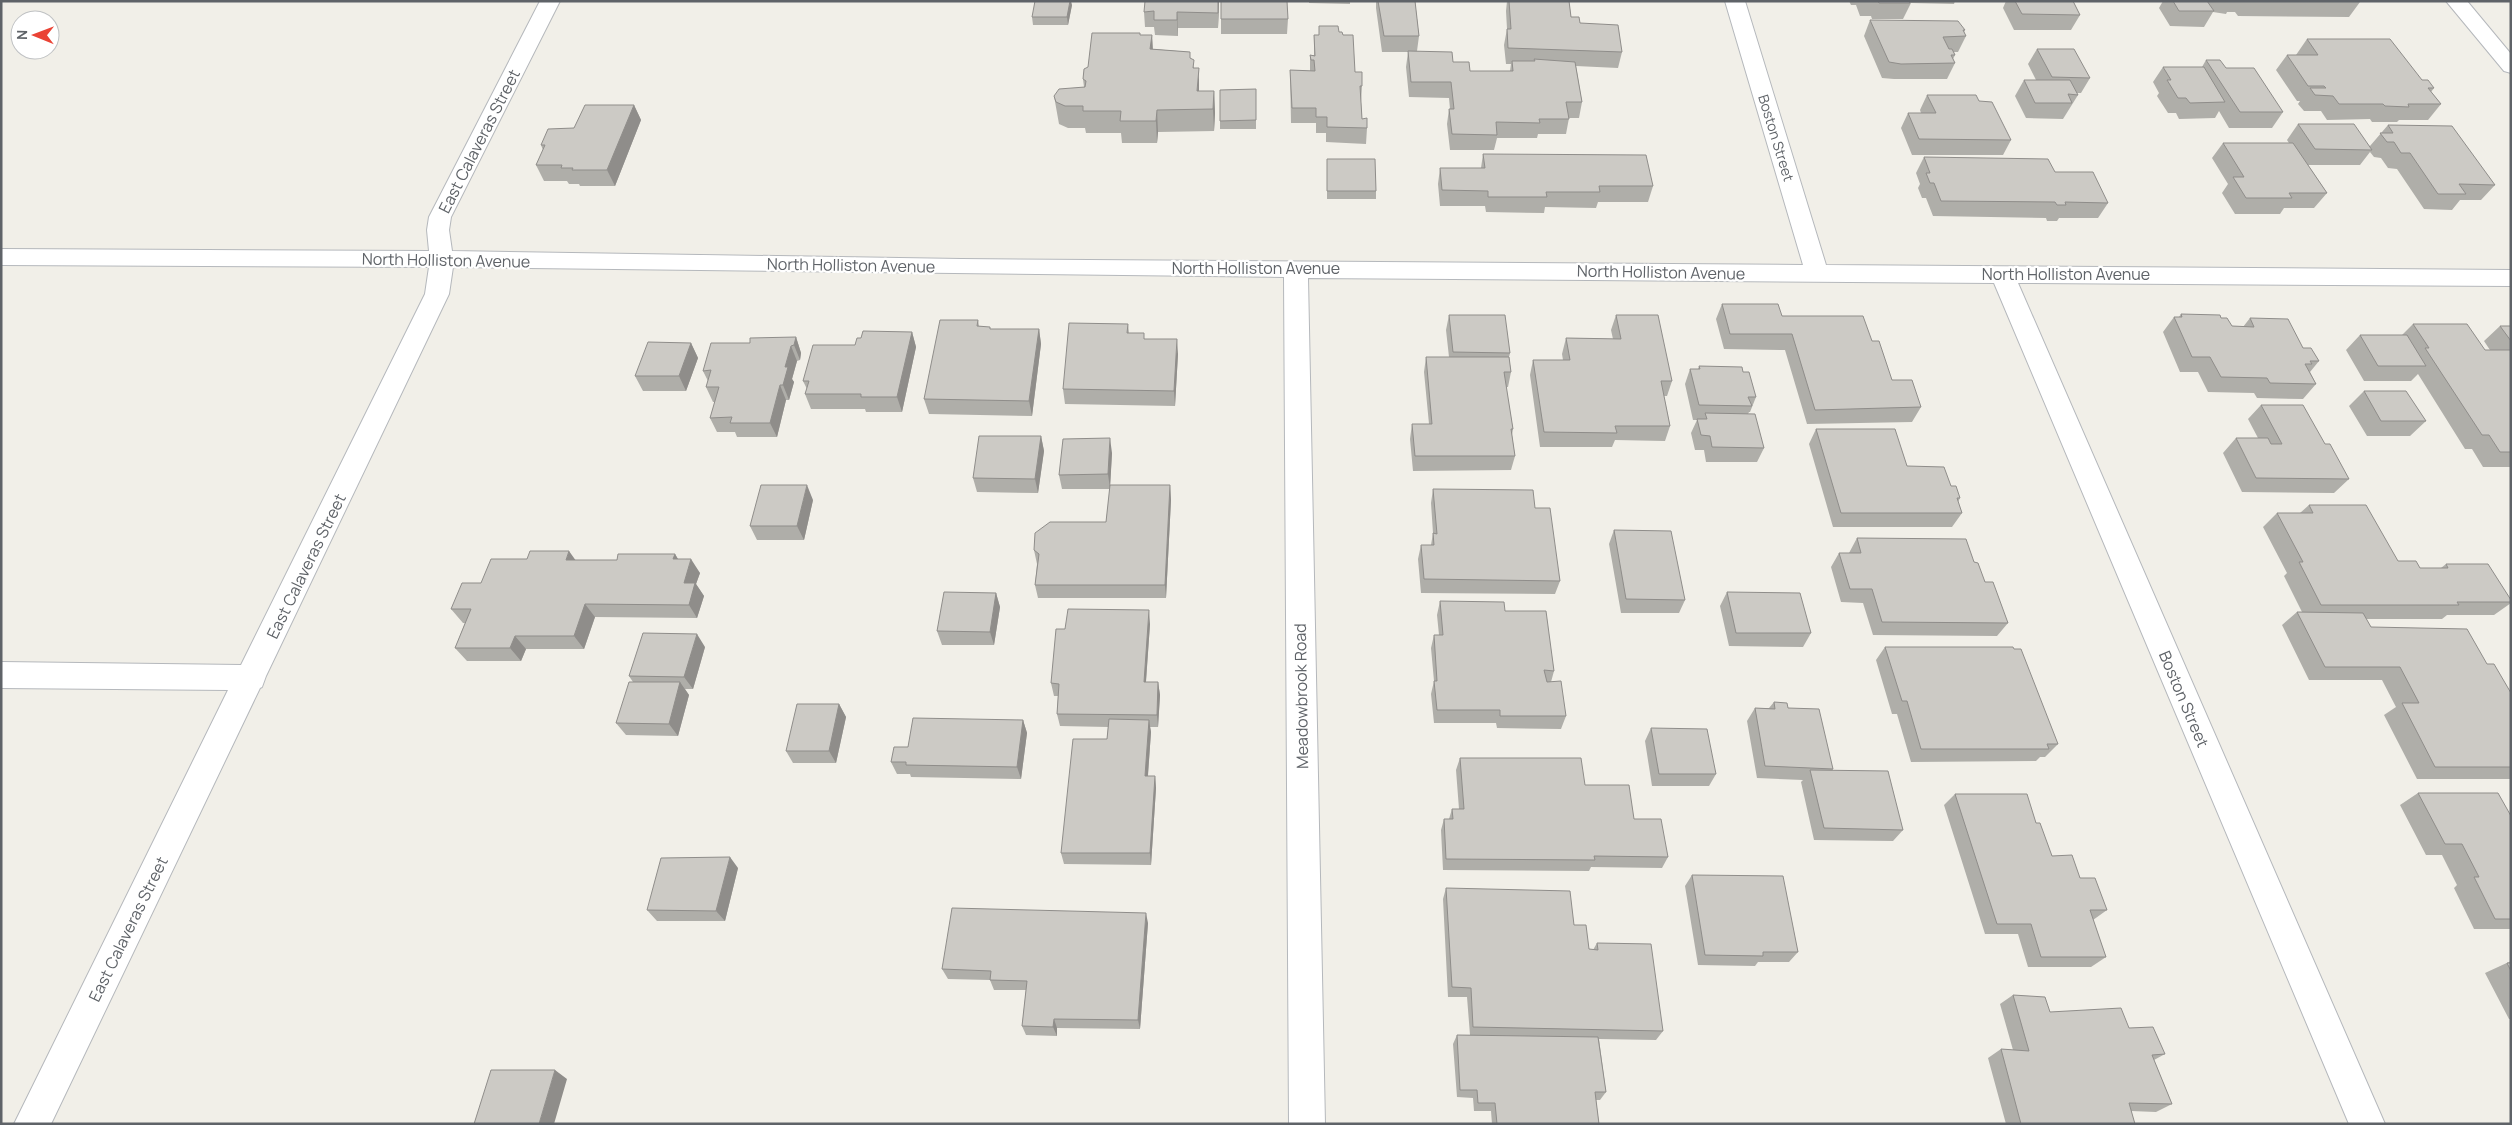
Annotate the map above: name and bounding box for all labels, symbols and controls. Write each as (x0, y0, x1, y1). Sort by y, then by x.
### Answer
north arrow (10, 10, 60, 60)
text: N (12, 30, 31, 40)
street label: East Calaveras Street (433, 65, 525, 217)
street label: Boston Street (1754, 92, 1799, 184)
street label: North Holliston Avenue (362, 248, 530, 272)
street label: North Holliston Avenue (767, 253, 935, 277)
street label: North Holliston Avenue (1172, 257, 1340, 279)
street label: North Holliston Avenue (1577, 260, 1745, 284)
street label: North Holliston Avenue (1982, 263, 2150, 285)
street label: East Calaveras Street (261, 490, 351, 642)
street label: Meadowbrook Road (1289, 623, 1313, 769)
street label: Boston Street (2154, 647, 2214, 751)
street label: East Calaveras Street (83, 853, 173, 1005)

